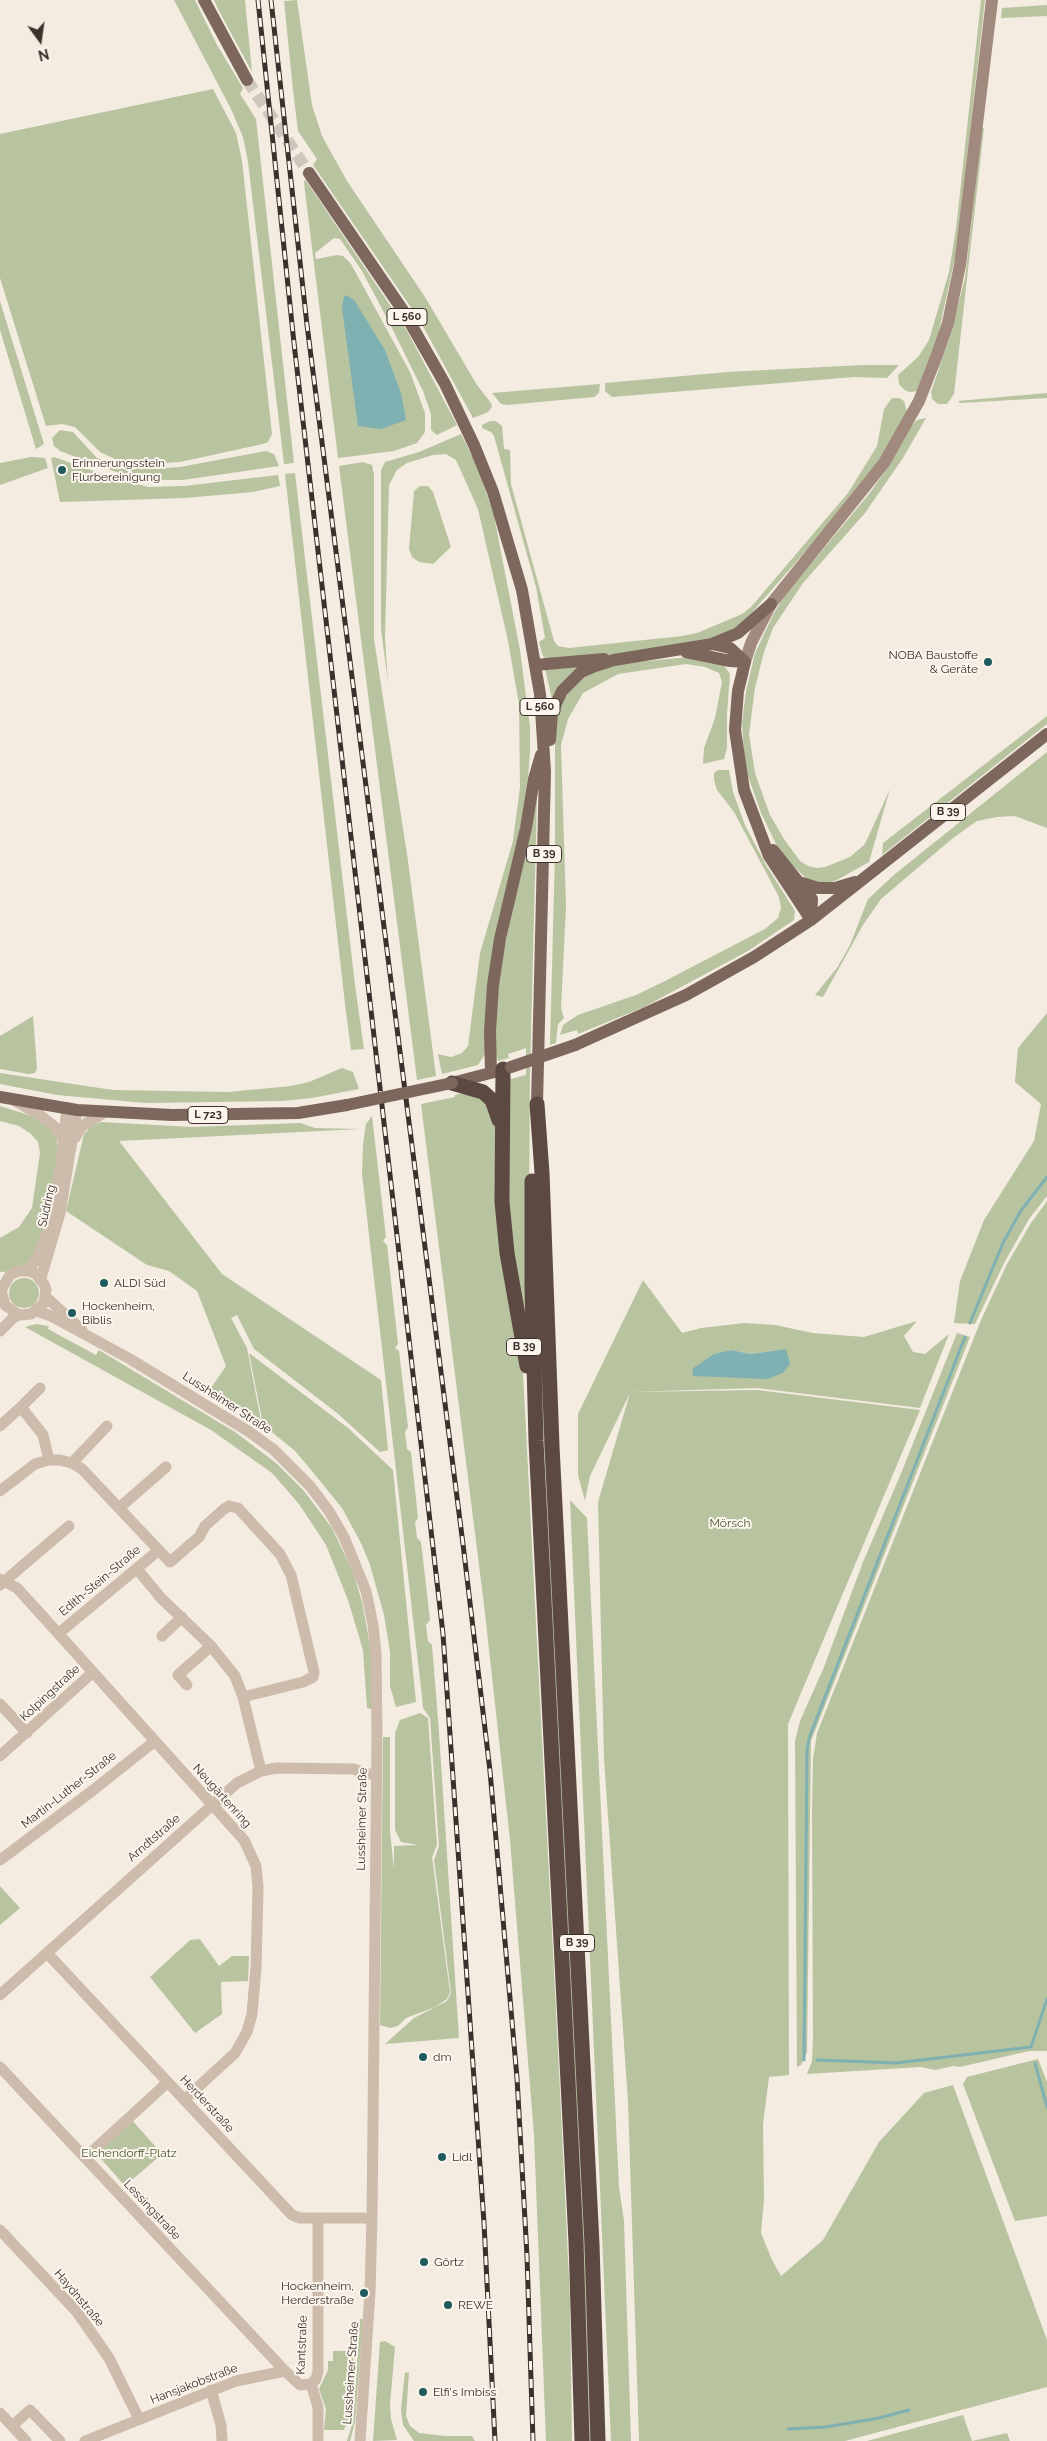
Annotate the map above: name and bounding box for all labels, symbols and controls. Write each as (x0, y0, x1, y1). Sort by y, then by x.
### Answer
north arrow (15, 15, 65, 65)
text: N (37, 45, 51, 64)
road number: L 560 (387, 308, 427, 326)
place label: Erinnerungsstein Flurbereinigung (72, 456, 165, 484)
marker: Erinnerungsstein Flurbereinigung (56, 464, 68, 476)
place label: NOBA Baustoffe & Geräte (888, 648, 978, 676)
marker: NOBA Baustoffe & Geräte (982, 656, 994, 668)
road number: L 560 (520, 699, 560, 716)
road number: B 39 (930, 804, 966, 820)
road number: B 39 (526, 846, 562, 862)
road number: L 723 (188, 1106, 228, 1124)
street label: Südring (35, 1183, 59, 1229)
place label: ALDI Süd (114, 1276, 166, 1290)
marker: ALDI Süd (98, 1277, 110, 1289)
place label: Hockenheim, Biblis (82, 1299, 155, 1327)
marker: Hockenheim, Biblis (66, 1307, 78, 1319)
road number: B 39 (506, 1338, 542, 1355)
street label: Lussheimer Straße (180, 1369, 274, 1437)
park label: Mörsch (709, 1516, 751, 1530)
street label: Edith-Stein-Straße (56, 1543, 144, 1619)
street label: Kolpingstraße (17, 1662, 83, 1724)
street label: Martin-Luther-Straße (19, 1748, 119, 1832)
street label: Neugärtenring (190, 1761, 254, 1831)
street label: Lussheimer Straße (354, 1767, 370, 1871)
street label: Arndtstraße (125, 1811, 183, 1865)
road number: B 39 (560, 1935, 594, 1952)
place label: dm (433, 2050, 451, 2064)
marker: dm (417, 2051, 429, 2063)
street label: Herderstraße (177, 2072, 237, 2136)
park label: Eichendorff-Platz (81, 2146, 177, 2160)
place label: Lidl (452, 2150, 472, 2164)
marker: Lidl (436, 2151, 448, 2163)
street label: Lessingstraße (121, 2177, 183, 2243)
place label: Görtz (434, 2255, 464, 2269)
marker: Görtz (418, 2256, 430, 2268)
street label: Haydnstraße (51, 2267, 107, 2329)
place label: Hockenheim, Herderstraße (281, 2279, 354, 2307)
marker: Hockenheim, Herderstraße (358, 2287, 370, 2299)
place label: REWE (458, 2298, 493, 2312)
marker: REWE (442, 2299, 454, 2311)
street label: Kantstraße (294, 2315, 310, 2375)
street label: Lussheimer Straße (340, 2321, 362, 2425)
street label: Hansjakobstraße (148, 2361, 240, 2407)
place label: Elfi's Imbiss (433, 2385, 496, 2399)
marker: Elfi's Imbiss (417, 2386, 429, 2398)

